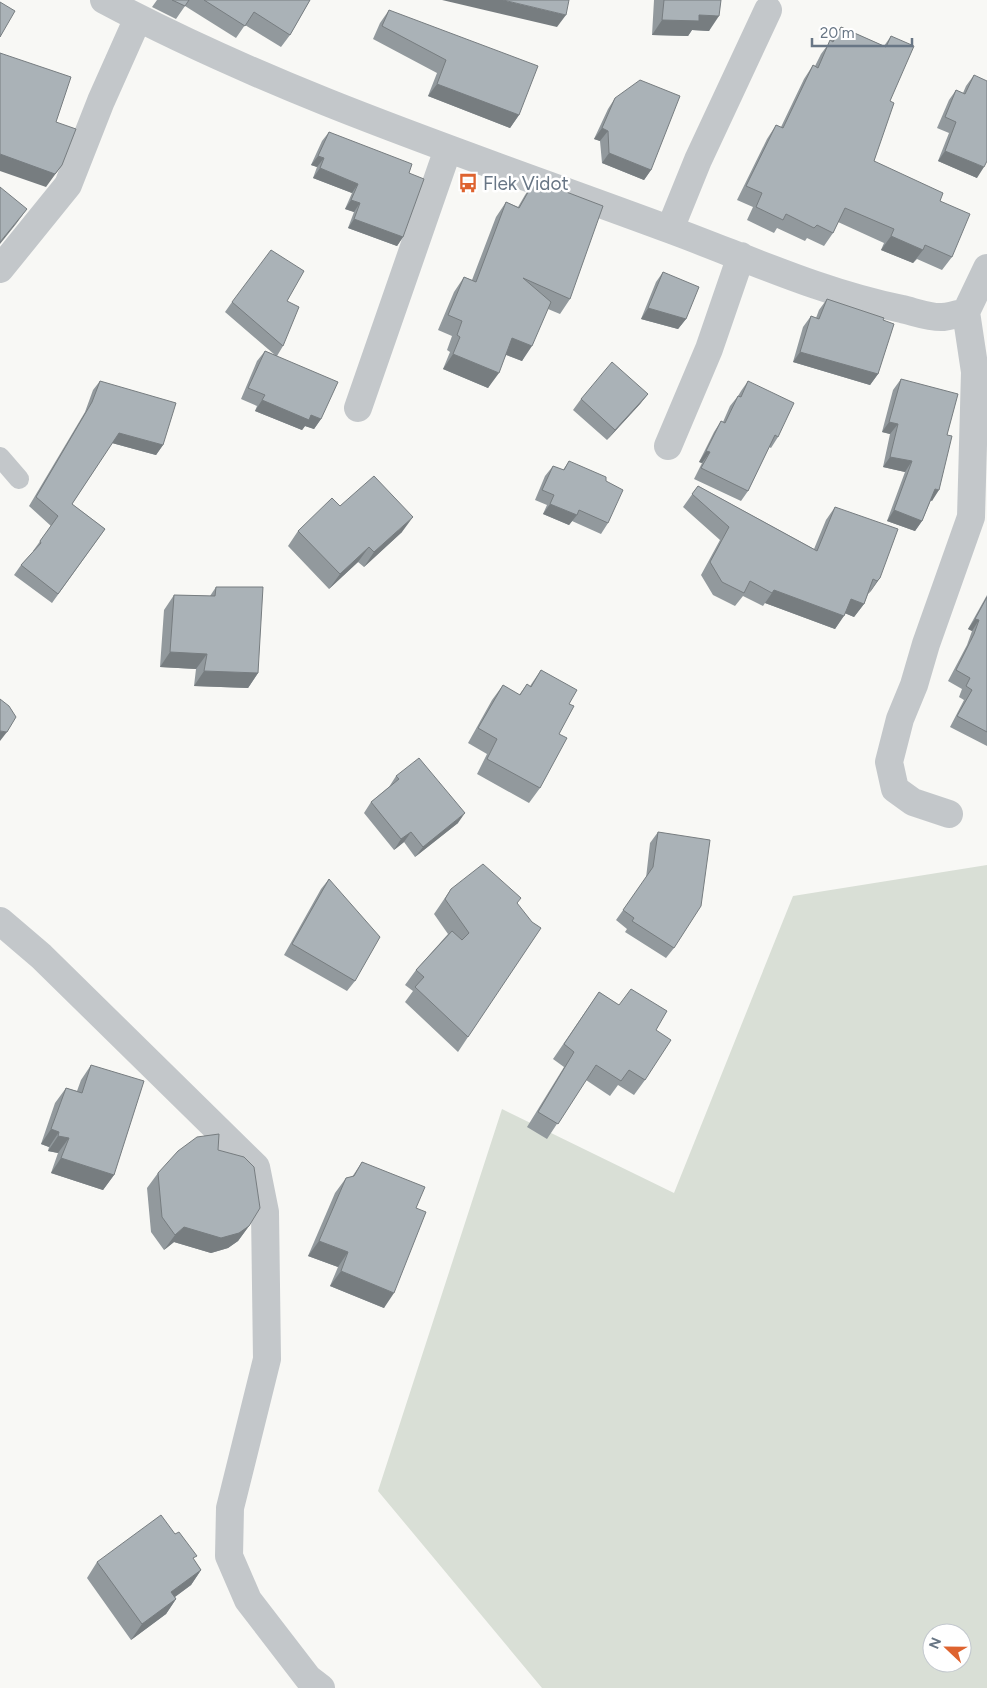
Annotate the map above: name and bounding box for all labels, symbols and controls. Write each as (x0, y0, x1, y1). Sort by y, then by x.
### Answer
scale bar (812, 15, 912, 47)
text: 20 m (820, 24, 854, 42)
bus stop icon: Flek Vidot (457, 172, 479, 194)
place label: Flek Vidot (483, 172, 569, 195)
north arrow (922, 1623, 972, 1673)
text: N (926, 1635, 945, 1652)

